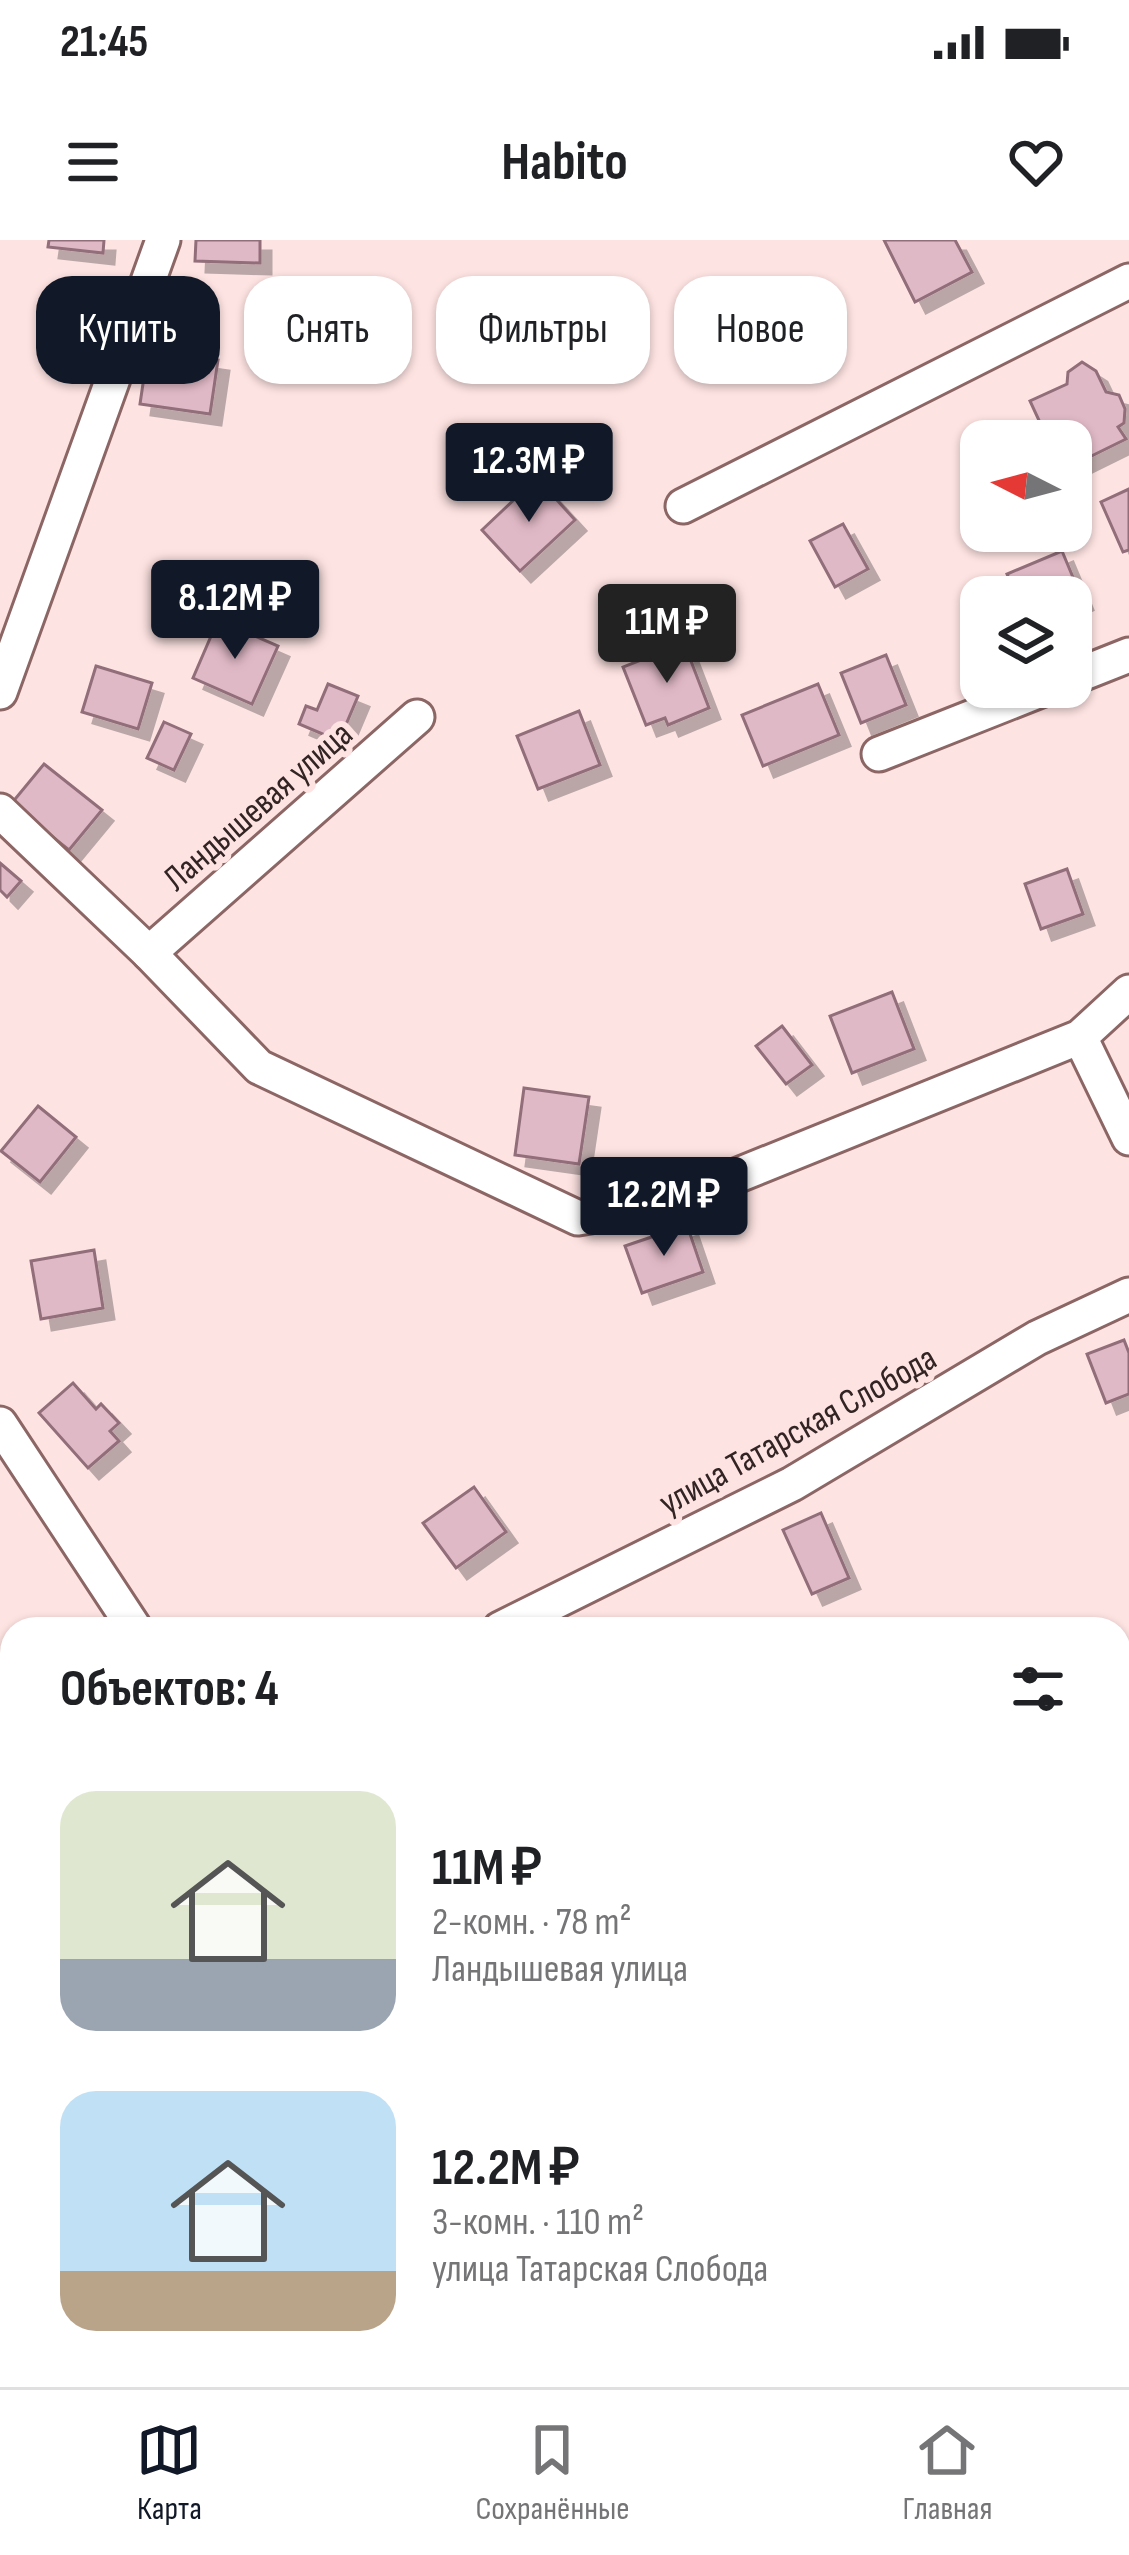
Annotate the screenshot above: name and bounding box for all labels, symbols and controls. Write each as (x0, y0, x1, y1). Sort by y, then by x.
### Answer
text: 21:45 (60, 15, 148, 70)
icon: menu (60, 129, 126, 195)
icon: heart (1003, 129, 1069, 195)
text: Habito (501, 130, 628, 195)
chip: Купить (36, 276, 220, 384)
chip: Снять (244, 276, 412, 384)
chip: Фильтры (436, 276, 650, 384)
chip: Новое (674, 276, 847, 384)
north arrow (960, 420, 1092, 552)
map controls (960, 420, 1092, 708)
pin: 12.3M ₽ (418, 423, 640, 525)
text: 12.3M ₽ (473, 438, 585, 485)
pin: 8.12M ₽ (124, 560, 346, 662)
text: 8.12M ₽ (178, 575, 292, 622)
button: layers (960, 576, 1092, 708)
pin: 11M ₽ (583, 584, 751, 686)
text: 11M ₽ (625, 599, 709, 646)
street label: Ландышевая улица (155, 713, 362, 901)
pin: 12.2M ₽ (553, 1157, 775, 1259)
text: 12.2M ₽ (607, 1172, 721, 1219)
street label: улица Татарская Слобода (652, 1337, 944, 1525)
icon: filters (1005, 1656, 1071, 1722)
text: Объектов: 4 (60, 1659, 279, 1720)
text: 11M ₽ (432, 1838, 542, 1899)
icon: home (156, 1839, 300, 1983)
text: 2-комн. · 78 m² (432, 1899, 632, 1946)
text: Ландышевая улица (432, 1946, 688, 1993)
text: 12.2M ₽ (432, 2138, 580, 2199)
icon: home (156, 2139, 300, 2283)
text: 3-комн. · 110 m² (432, 2199, 644, 2246)
text: улица Татарская Слобода (432, 2246, 768, 2293)
tab: Карта (136, 2417, 202, 2529)
tab: Сохранённые (475, 2417, 629, 2529)
tab: Главная (902, 2417, 992, 2529)

